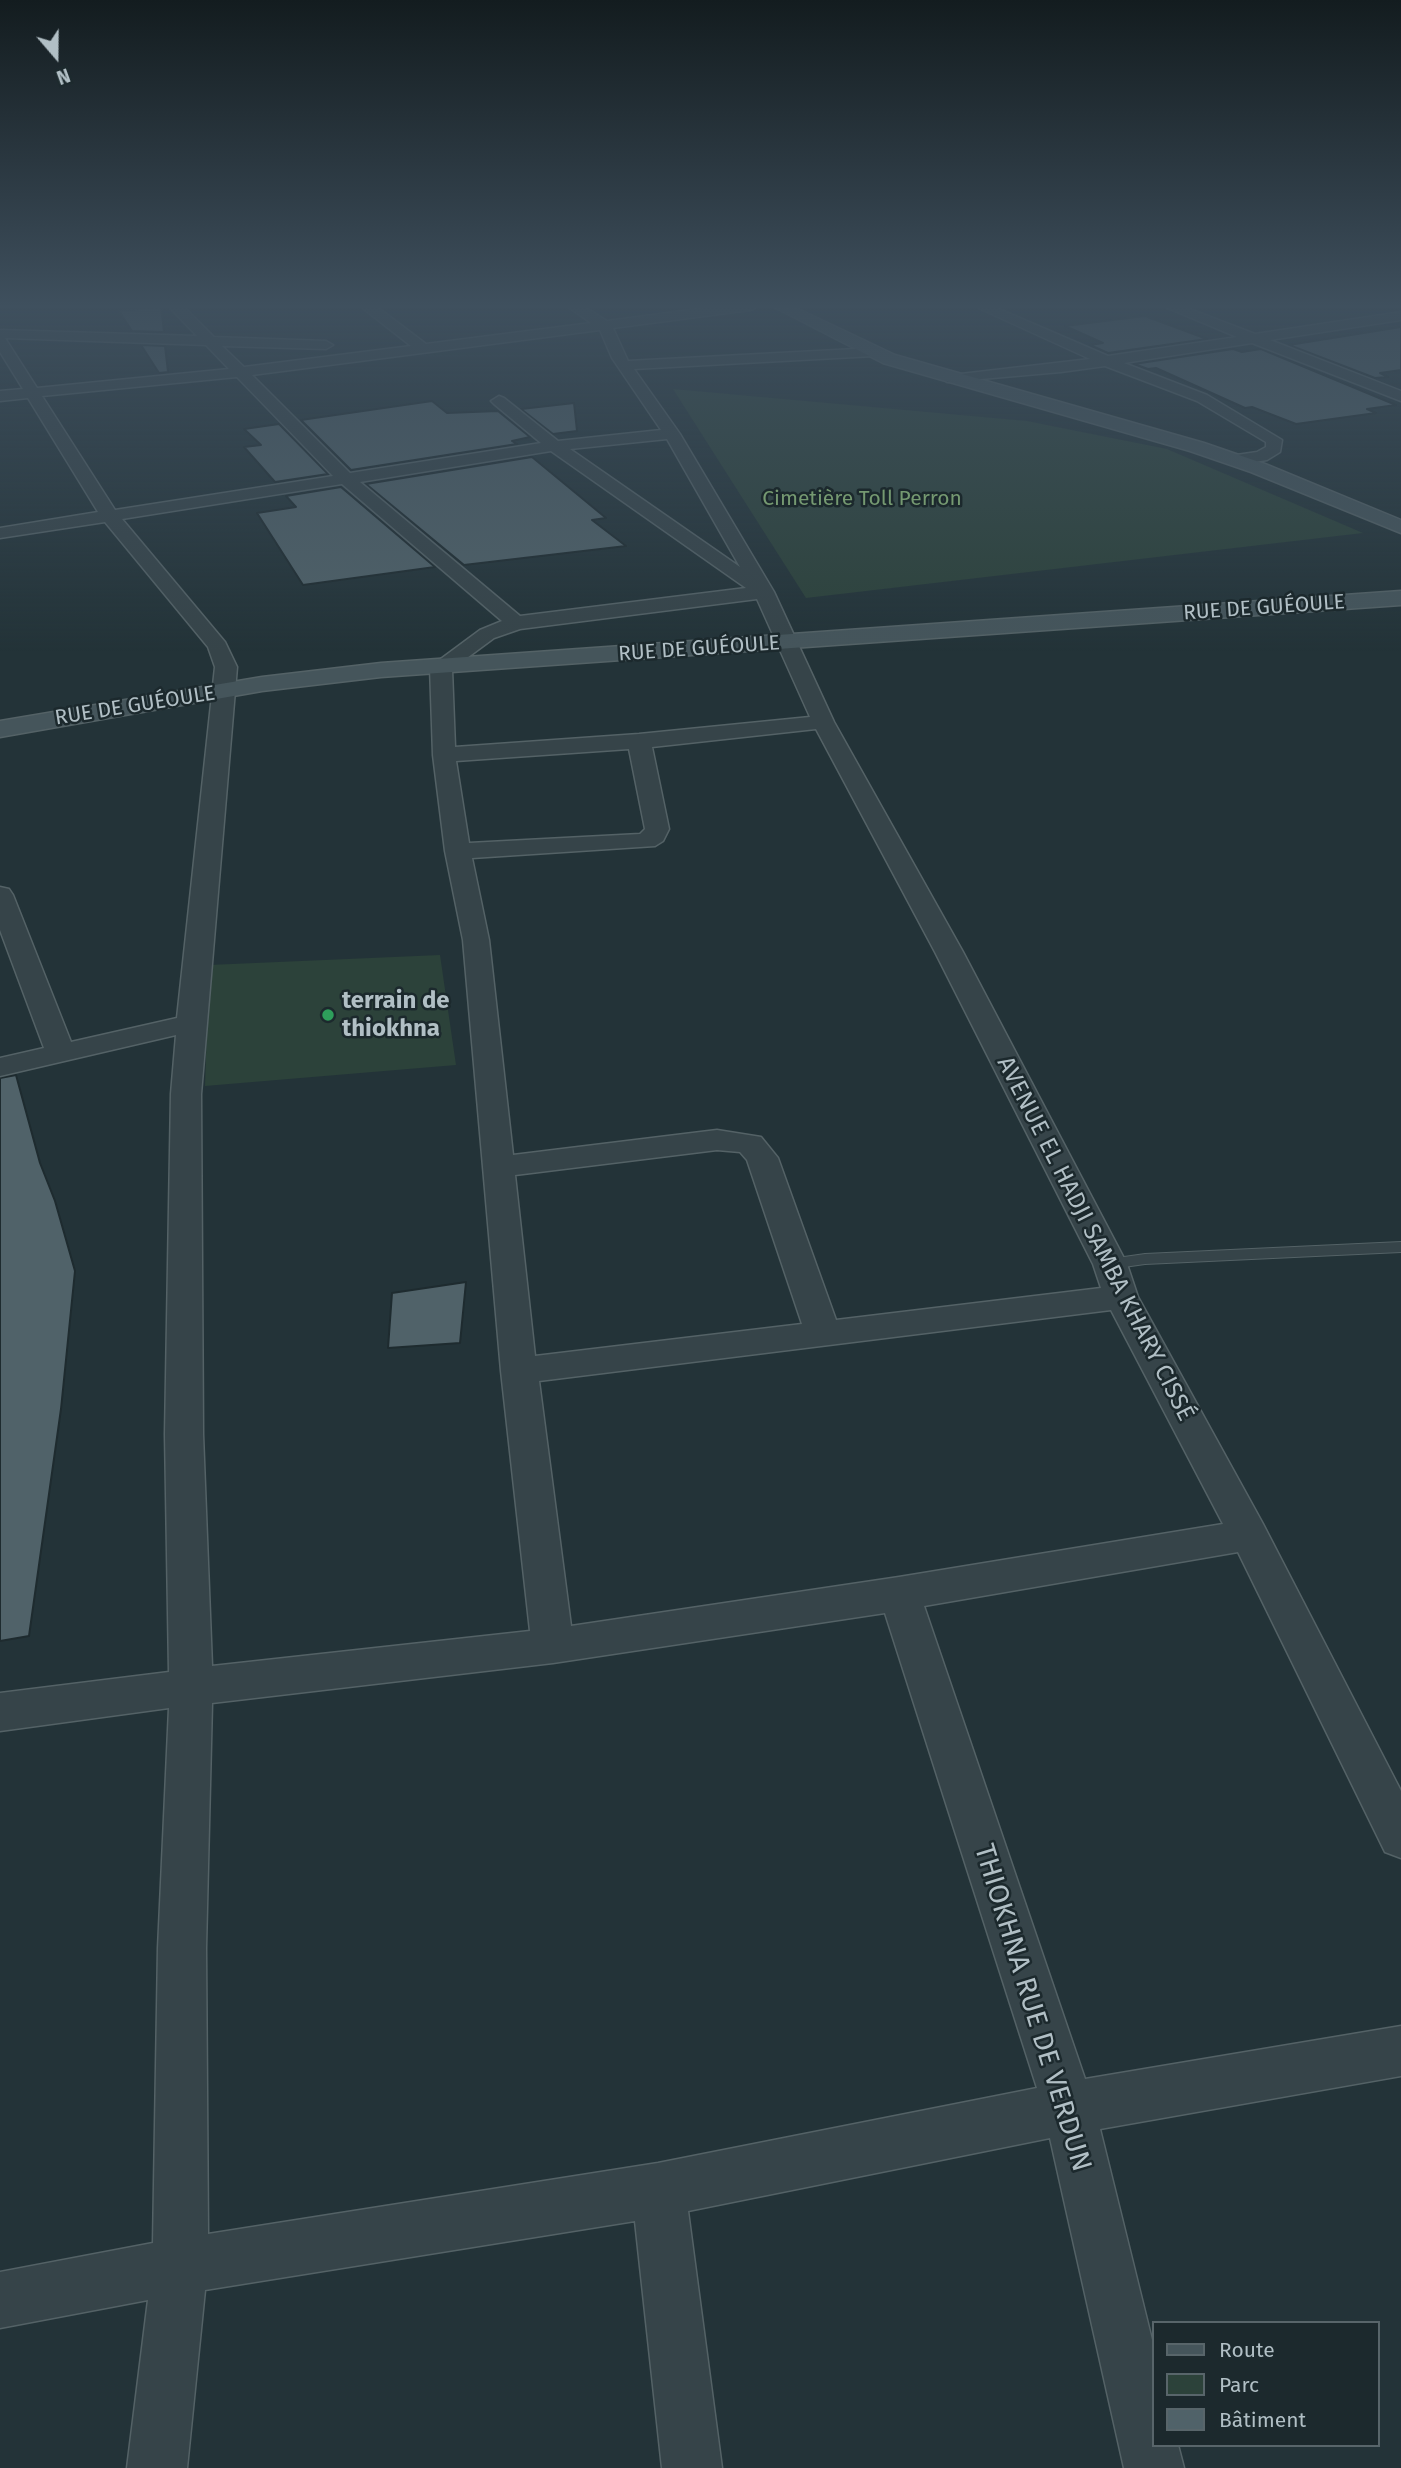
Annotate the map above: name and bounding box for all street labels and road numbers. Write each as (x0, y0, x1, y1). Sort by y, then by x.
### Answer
street label: RUE DE GUÉOULE (1182, 590, 1346, 626)
street label: RUE DE GUÉOULE (617, 631, 781, 667)
street label: RUE DE GUÉOULE (53, 681, 217, 731)
street label: AVENUE EL HADJI SAMBA KHARY CISSÉ (990, 1052, 1200, 1426)
street label: THIOKHNA RUE DE VERDUN (966, 1840, 1098, 2176)

